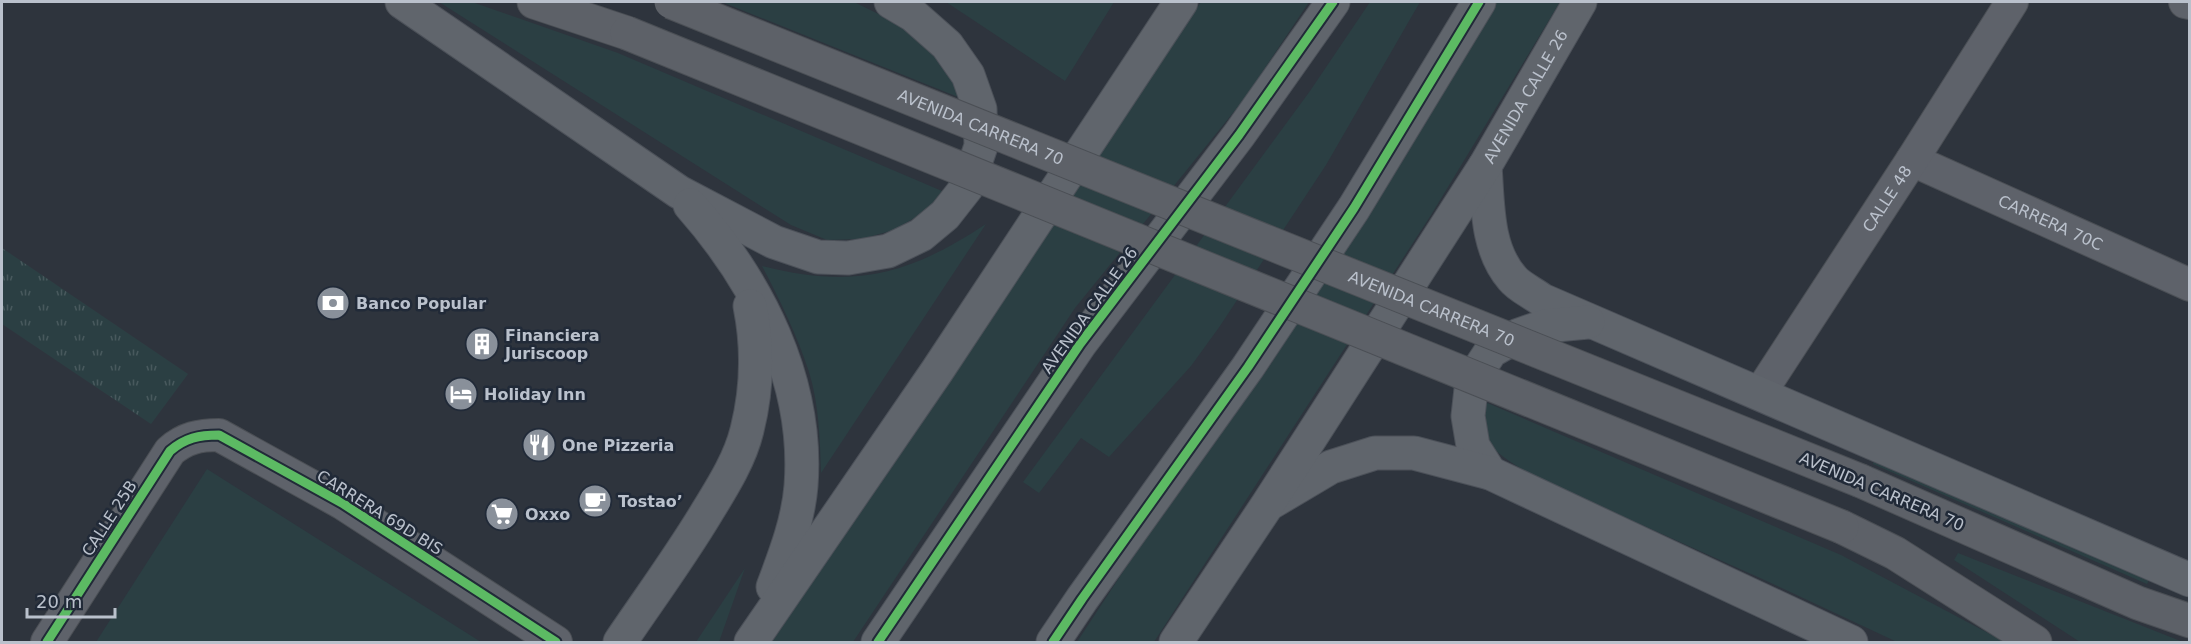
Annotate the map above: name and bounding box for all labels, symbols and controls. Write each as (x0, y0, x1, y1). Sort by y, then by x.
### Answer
street label: AVENIDA CALLE 26 (1480, 26, 1572, 167)
street label: AVENIDA CARRERA 70 (895, 85, 1066, 169)
street label: CALLE 48 (1859, 162, 1916, 236)
street label: CARRERA 70C (1995, 191, 2106, 255)
street label: AVENIDA CALLE 26 (1037, 244, 1142, 377)
street label: AVENIDA CARRERA 70 (1346, 267, 1517, 351)
bank icon: Banco Popular (315, 285, 351, 321)
place label: Banco Popular (356, 294, 486, 313)
building icon: Financiera Juriscoop (464, 326, 500, 362)
place label: Financiera Juriscoop (504, 326, 600, 363)
hotel icon: Holiday Inn (443, 376, 479, 412)
place label: Holiday Inn (484, 385, 586, 404)
restaurant icon: One Pizzeria (521, 427, 557, 463)
place label: One Pizzeria (562, 436, 674, 455)
street label: AVENIDA CARRERA 70 (1797, 448, 1967, 535)
street label: CARRERA 69D BIS (313, 466, 446, 559)
street label: CALLE 25B (78, 477, 141, 560)
cafe icon: Tostao’ (577, 483, 613, 519)
place label: Tostao’ (618, 492, 683, 511)
supermarket icon: Oxxo (484, 496, 520, 532)
place label: Oxxo (525, 505, 570, 524)
scale bar (27, 581, 116, 619)
text: 20 m (36, 591, 82, 612)

